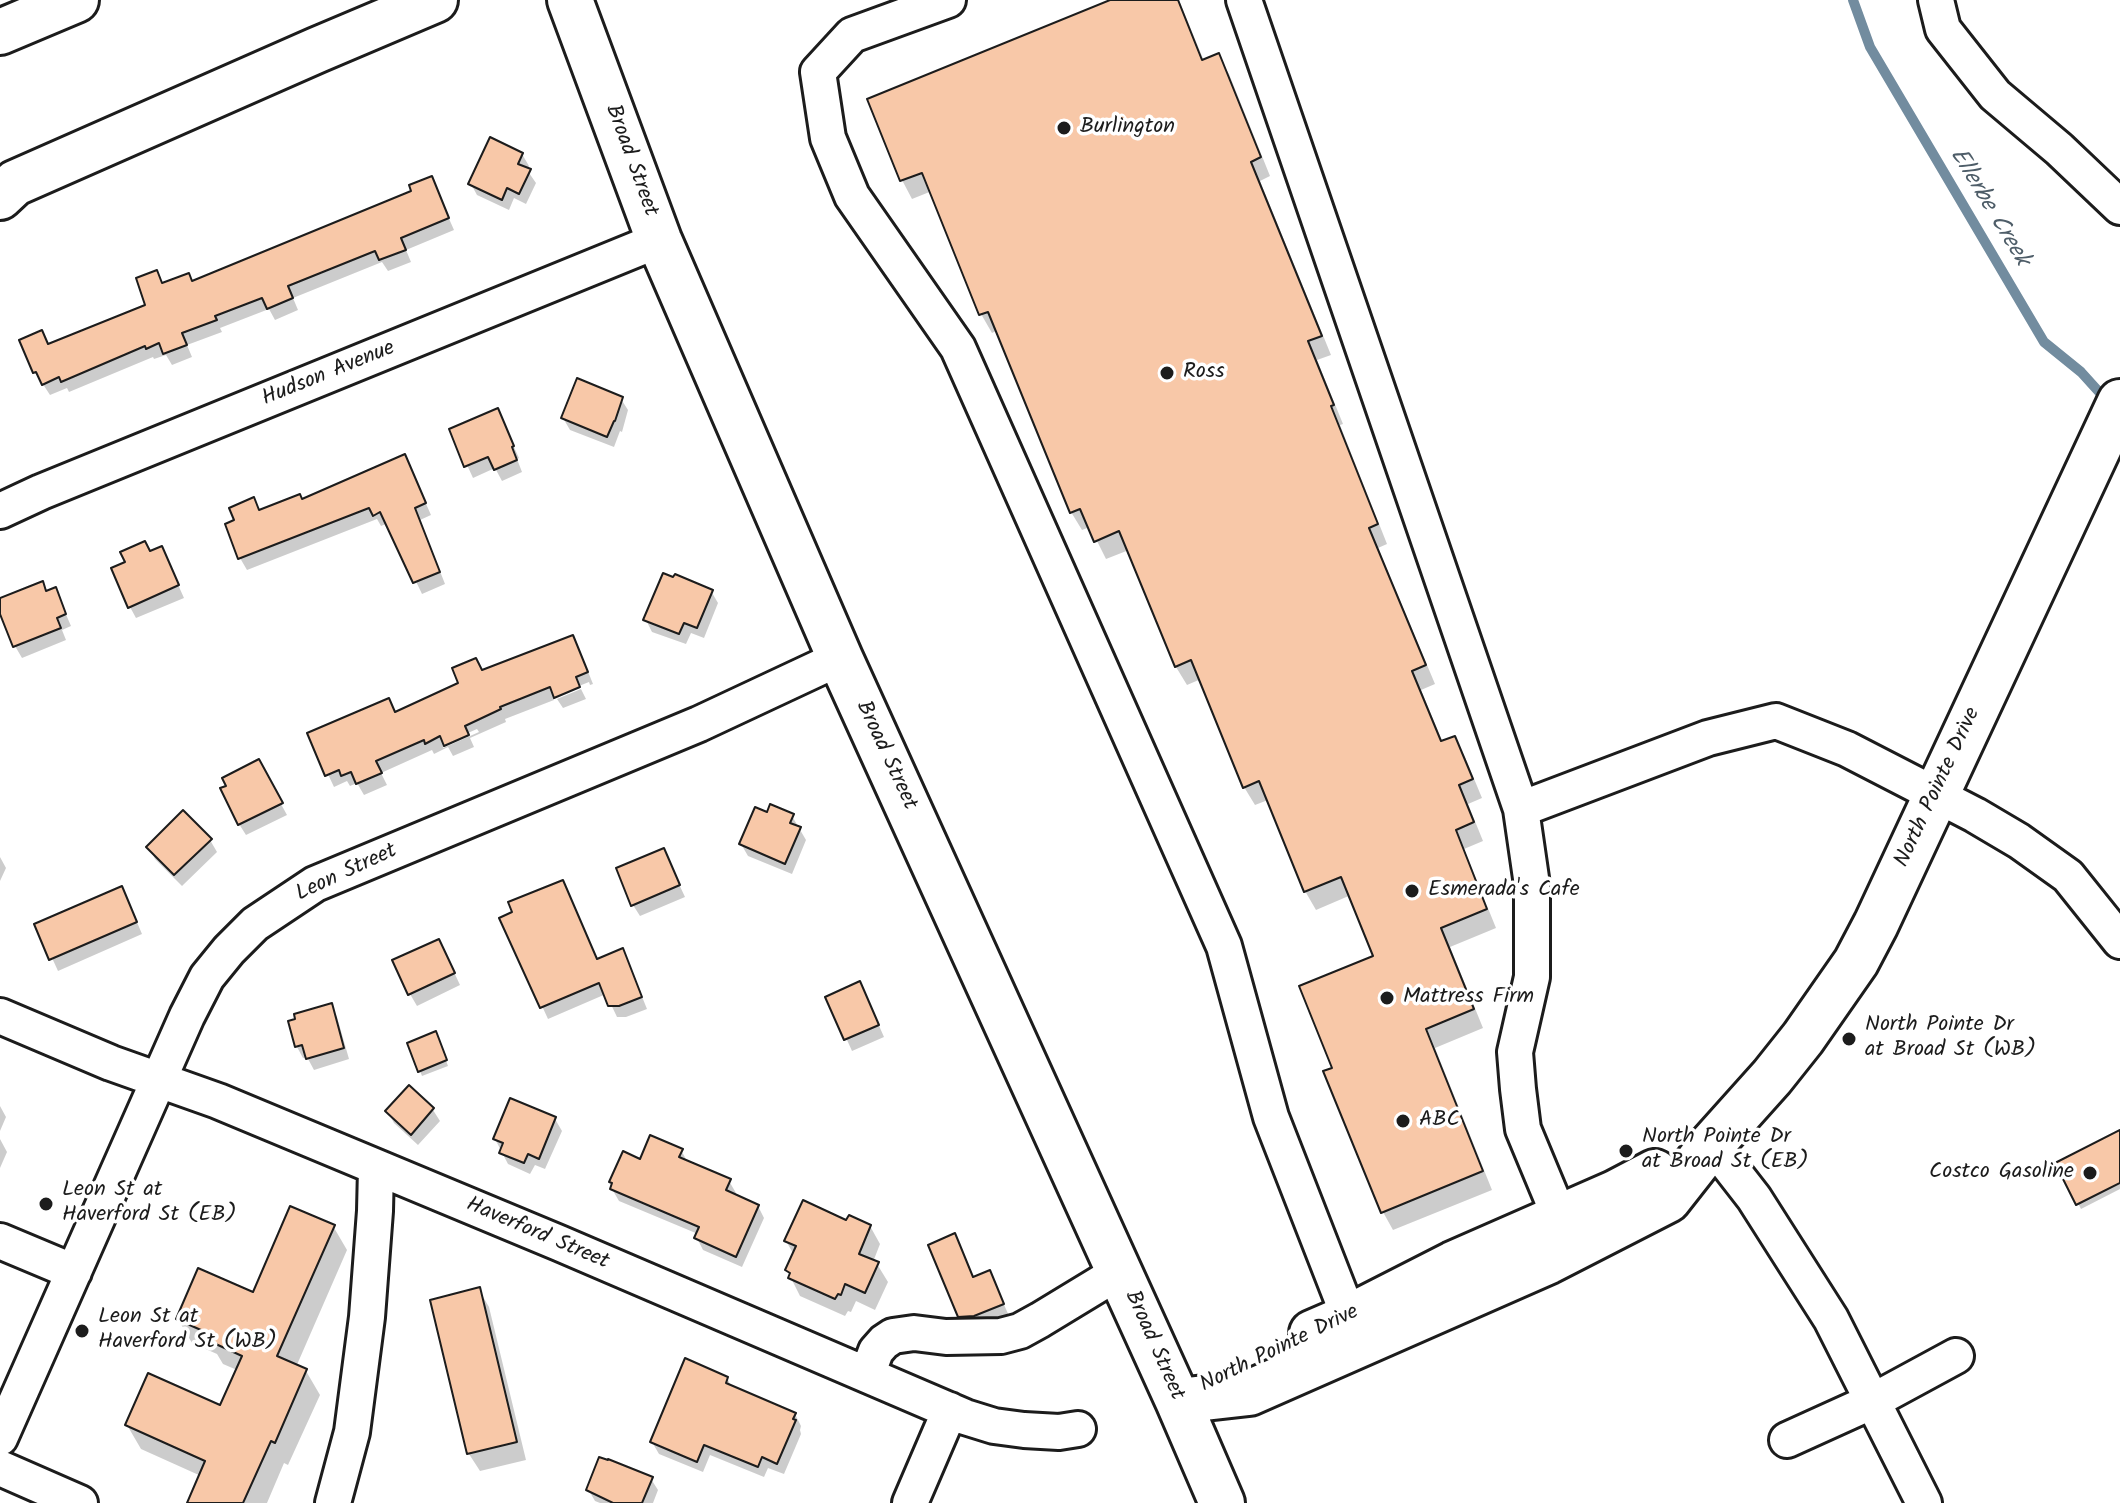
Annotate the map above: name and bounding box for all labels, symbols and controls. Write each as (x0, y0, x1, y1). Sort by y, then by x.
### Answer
street label: Broad Street (598, 101, 662, 221)
place label: Burlington (1080, 115, 1175, 141)
marker: Burlington (1055, 119, 1073, 137)
water label: Ellerbe Creek (1941, 144, 2035, 272)
street label: Hudson Avenue (259, 336, 399, 414)
place label: Ross (1183, 360, 1225, 386)
marker: Ross (1158, 364, 1176, 382)
street label: Broad Street (848, 697, 922, 815)
street label: North Pointe Drive (1890, 704, 1988, 872)
street label: Leon Street (292, 839, 402, 909)
place label: Esmerada's Cafe (1428, 878, 1580, 904)
marker: Esmerada's Cafe (1403, 882, 1421, 900)
place label: Mattress Firm (1403, 985, 1534, 1011)
marker: Mattress Firm (1378, 989, 1396, 1007)
place label: North Pointe Dr at Broad St (WB) (1865, 1013, 2036, 1064)
marker: North Pointe Dr at Broad St (WB) (1840, 1030, 1858, 1048)
place label: ABC (1419, 1108, 1460, 1134)
marker: ABC (1394, 1112, 1412, 1130)
place label: North Pointe Dr at Broad St (EB) (1642, 1125, 1809, 1176)
marker: North Pointe Dr at Broad St (EB) (1617, 1142, 1635, 1160)
place label: Costco Gasoline (1929, 1160, 2074, 1186)
marker: Costco Gasoline (2081, 1164, 2099, 1182)
place label: Leon St at Haverford St (EB) (62, 1178, 237, 1230)
street label: Haverford Street (462, 1193, 612, 1277)
marker: Leon St at Haverford St (EB) (37, 1195, 55, 1213)
street label: Broad Street (1117, 1287, 1189, 1405)
street label: North Pointe Drive (1196, 1300, 1364, 1400)
place label: Leon St at Haverford St (WB) (98, 1305, 277, 1356)
marker: Leon St at Haverford St (WB) (73, 1322, 91, 1340)

